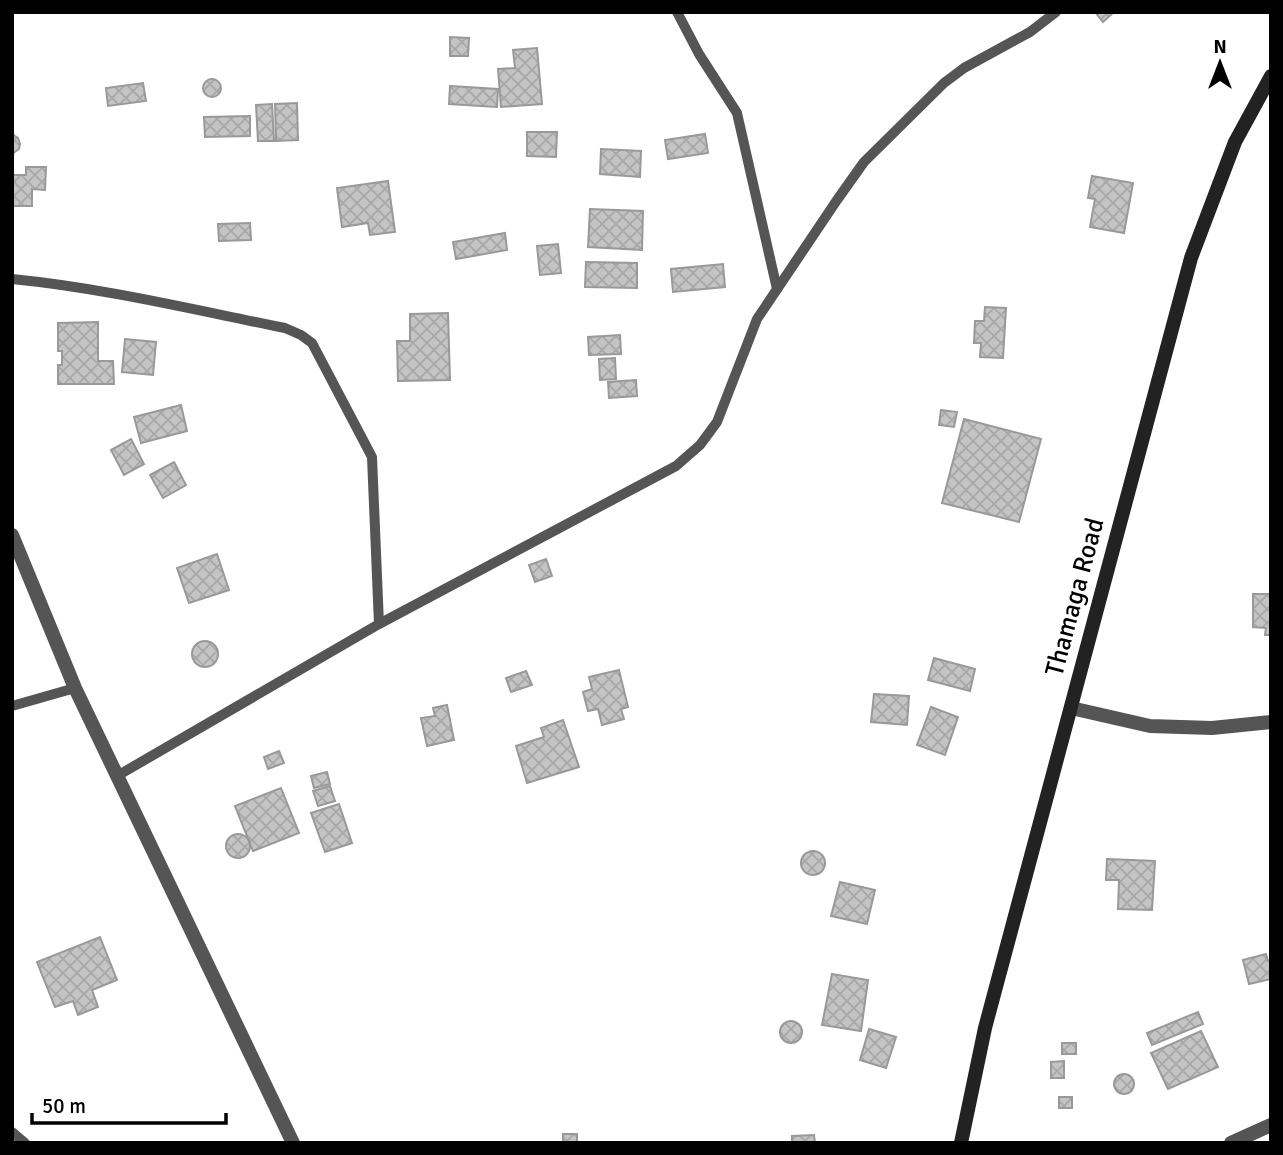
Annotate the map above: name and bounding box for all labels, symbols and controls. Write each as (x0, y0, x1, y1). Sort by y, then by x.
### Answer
north arrow (1185, 28, 1255, 98)
text: N (1213, 35, 1227, 59)
street label: Thamaga Road (1039, 515, 1111, 679)
scale bar (32, 1082, 226, 1126)
text: 50 m (42, 1093, 86, 1119)

